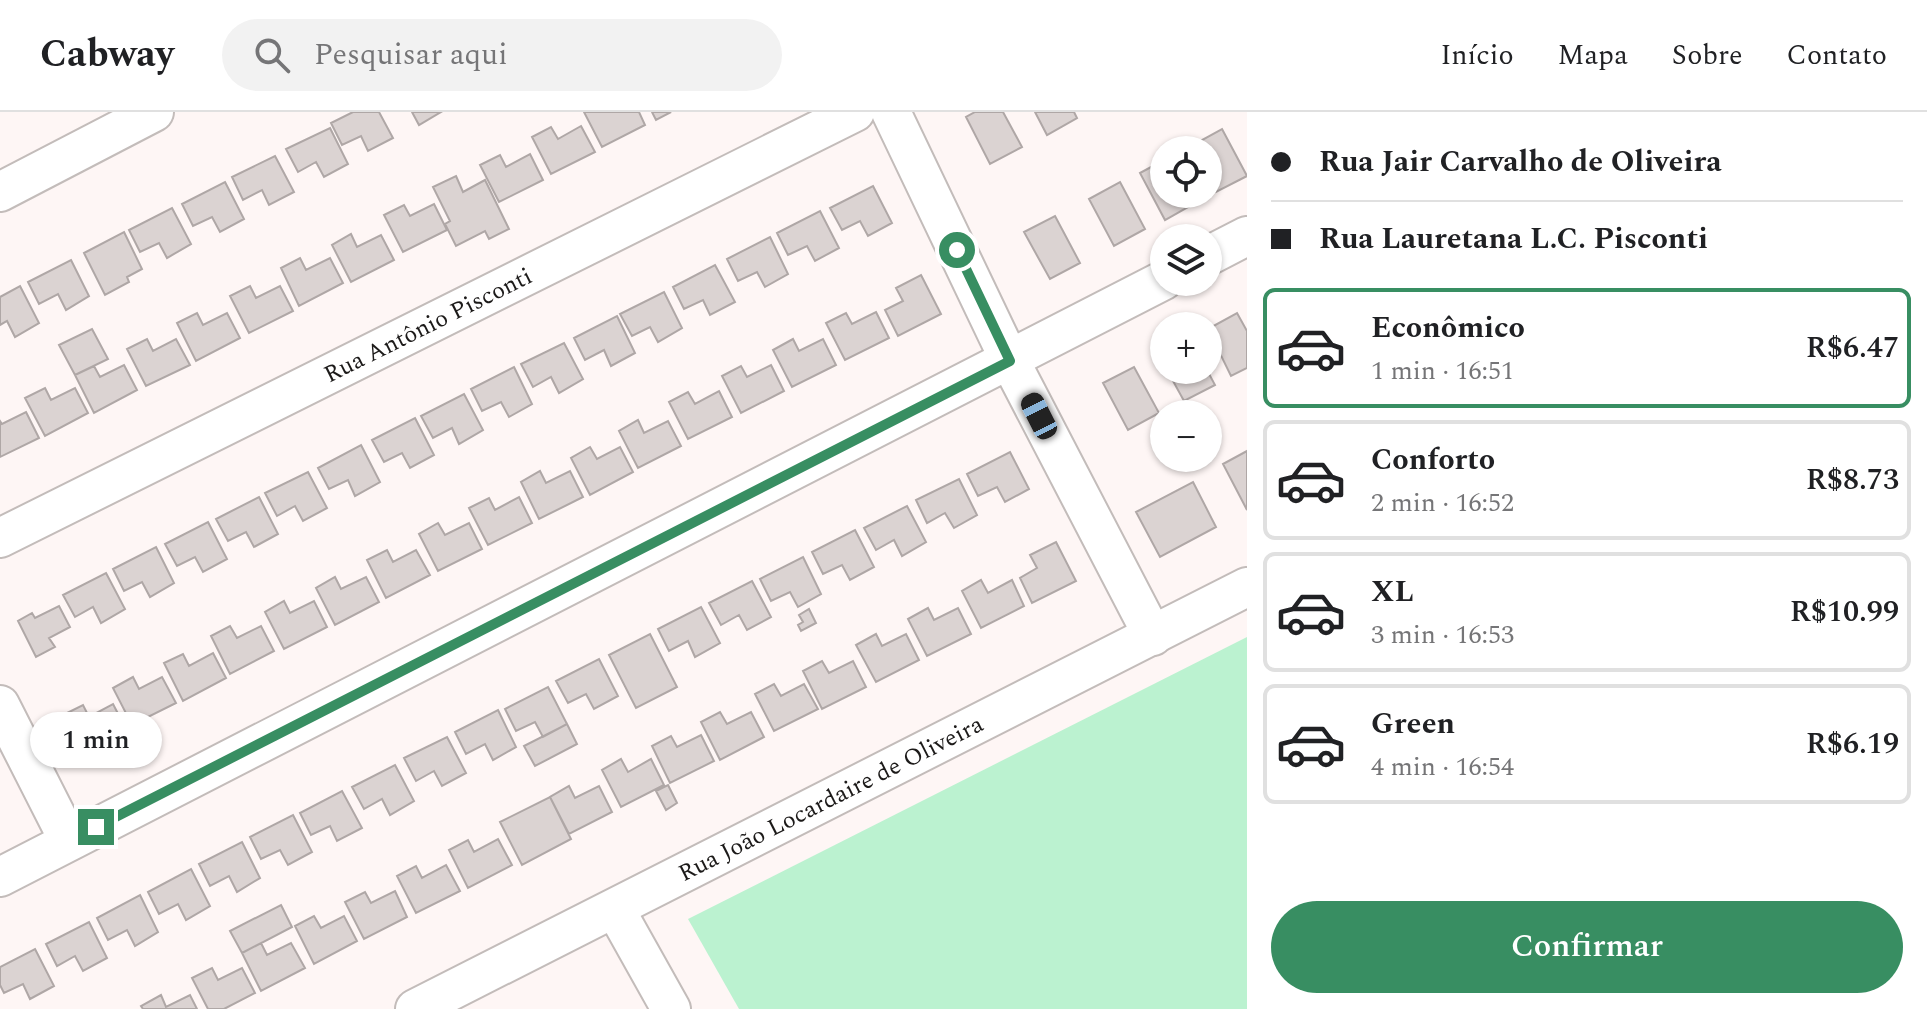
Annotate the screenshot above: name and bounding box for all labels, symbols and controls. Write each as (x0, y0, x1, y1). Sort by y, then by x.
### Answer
search box (222, 19, 782, 91)
text: Cabway (40, 26, 174, 84)
text: Pesquisar aqui (314, 32, 508, 78)
icon: search (250, 33, 294, 77)
text: Início (1440, 34, 1514, 77)
text: Mapa (1558, 34, 1628, 77)
text: Sobre (1672, 34, 1743, 77)
text: Contato (1787, 34, 1887, 77)
map controls (1150, 136, 1222, 472)
button: locate (1150, 136, 1222, 208)
text: Rua Jair Carvalho de Oliveira (1319, 139, 1722, 185)
text: Rua Lauretana L.C. Pisconti (1319, 216, 1708, 262)
button: layers (1150, 224, 1222, 296)
route start (939, 232, 975, 268)
street label: Rua Antônio Pisconti (318, 259, 539, 393)
text: Econômico (1371, 305, 1525, 351)
button: + (1150, 312, 1222, 384)
icon: car (1275, 312, 1347, 384)
text: R$6.47 (1806, 325, 1899, 371)
text: 1 min · 16:51 (1371, 351, 1514, 391)
car (1017, 389, 1061, 443)
button: − (1150, 400, 1222, 472)
text: Conforto (1371, 437, 1495, 483)
icon: car (1275, 444, 1347, 516)
text: R$8.73 (1806, 457, 1899, 503)
text: 2 min · 16:52 (1371, 483, 1514, 523)
text: XL (1371, 569, 1414, 615)
icon: car (1275, 576, 1347, 648)
text: R$10.99 (1790, 589, 1899, 635)
text: 3 min · 16:53 (1371, 615, 1514, 655)
text: Green (1371, 701, 1455, 747)
street label: Rua João Locardaire de Oliveira (672, 707, 990, 892)
icon: car (1275, 708, 1347, 780)
callout: 1 min (30, 711, 162, 767)
text: 1 min (62, 720, 130, 760)
text: R$6.19 (1806, 721, 1899, 767)
text: 4 min · 16:54 (1371, 747, 1514, 787)
route end (78, 809, 114, 845)
button: Confirmar (1271, 901, 1903, 993)

